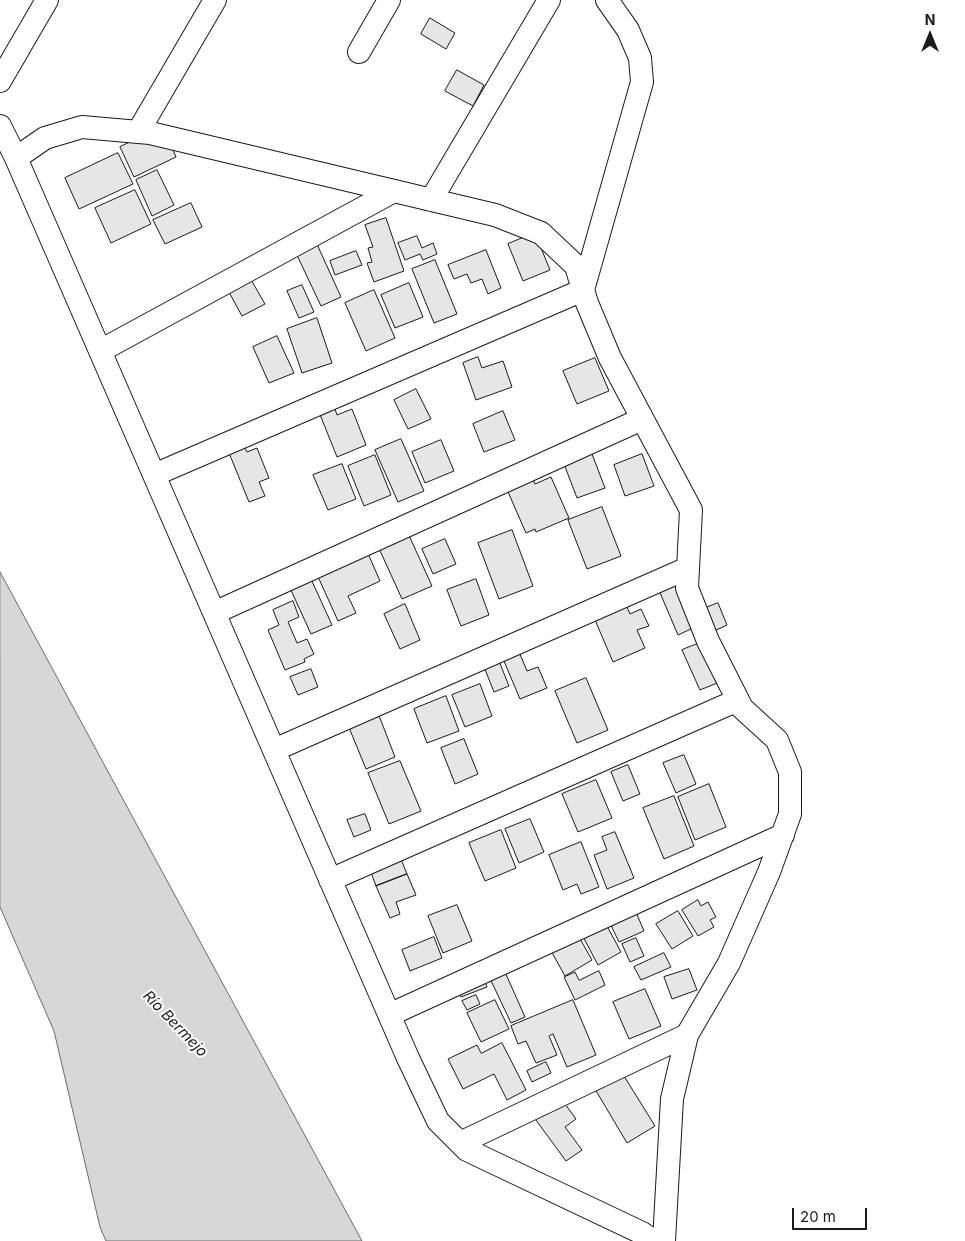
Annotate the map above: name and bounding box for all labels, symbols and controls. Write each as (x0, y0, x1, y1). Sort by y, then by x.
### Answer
north arrow (905, 10, 955, 60)
text: N (925, 11, 935, 28)
water label: Río Bermejo (139, 987, 211, 1061)
scale bar (795, 1198, 870, 1230)
text: 20 m (800, 1207, 836, 1226)

